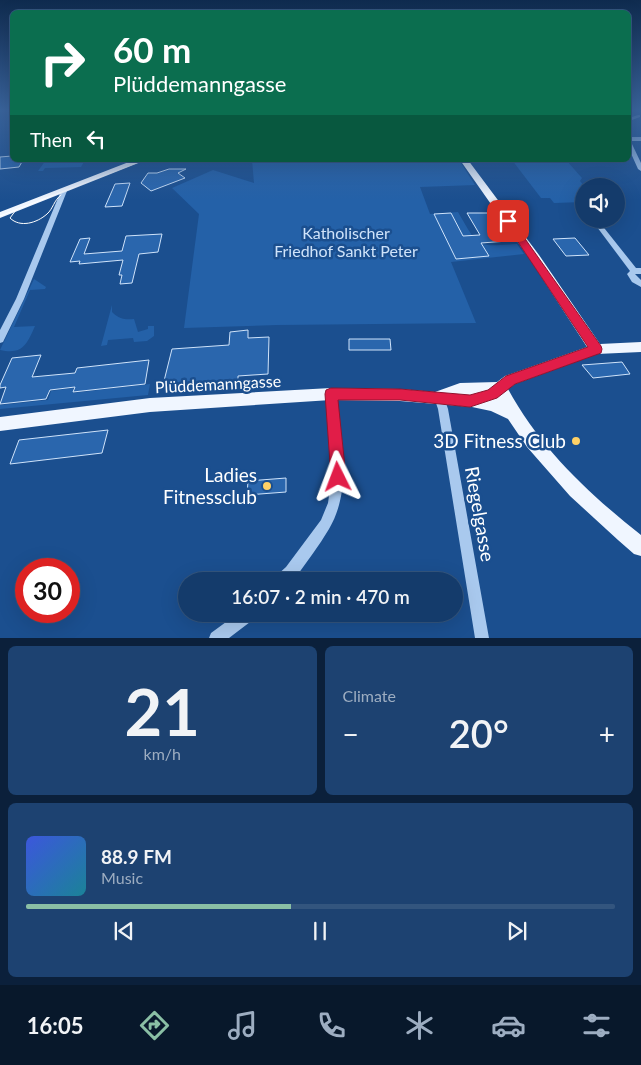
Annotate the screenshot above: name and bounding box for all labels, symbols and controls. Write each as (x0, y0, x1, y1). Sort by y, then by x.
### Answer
text: 60 m (113, 28, 191, 70)
icon: right (30, 30, 95, 95)
text: Plüddemanngasse (113, 70, 286, 97)
icon: left (82, 125, 110, 153)
text: Then (30, 128, 72, 151)
map controls (575, 178, 625, 228)
button: sound (575, 178, 625, 228)
pin (487, 200, 529, 242)
icon: arrive (494, 207, 522, 235)
park label: Katholischer Friedhof Sankt Peter (274, 223, 418, 260)
street label: Plüddemanngasse (154, 371, 281, 396)
place label: 3D Fitness Club (433, 429, 566, 452)
marker: 3D Fitness Club (570, 435, 582, 447)
position arrow (311, 450, 363, 502)
place label: Ladies Fitnessclub (163, 463, 257, 508)
street label: Riegelgasse (461, 464, 500, 563)
marker: Ladies Fitnessclub (261, 480, 273, 492)
speed limit sign: 30 (15, 558, 80, 623)
text: 16:07 · 2 min · 470 m (231, 585, 410, 608)
text: 21 (125, 672, 200, 750)
text: Climate (343, 686, 396, 705)
text: 20° (449, 710, 509, 756)
text: − (343, 717, 359, 751)
text: + (599, 717, 615, 751)
text: km/h (144, 744, 181, 763)
text: 88.9 FM (101, 845, 172, 868)
text: Music (101, 868, 143, 887)
icon: previous (110, 917, 138, 945)
icon: pause (306, 917, 334, 945)
icon: next (503, 917, 531, 945)
icon: directions (137, 1008, 172, 1043)
icon: music (225, 1008, 260, 1043)
icon: phone (314, 1008, 349, 1043)
icon: climate (402, 1008, 437, 1043)
icon: car (491, 1008, 526, 1043)
icon: filters (579, 1008, 614, 1043)
text: 16:05 (27, 1012, 83, 1039)

